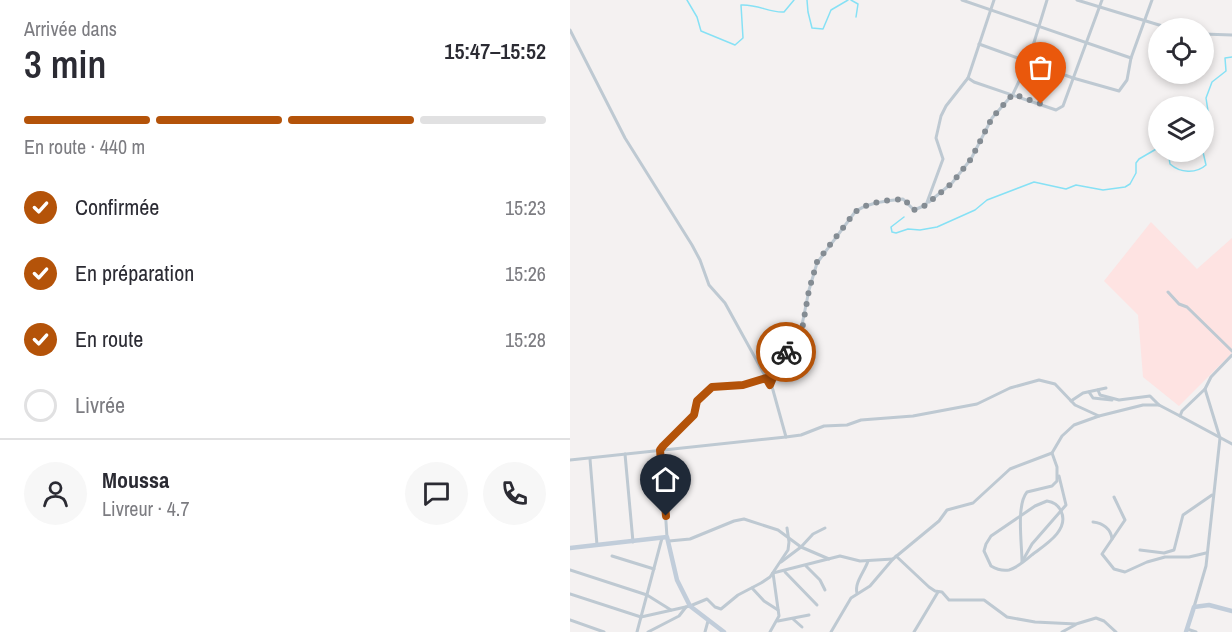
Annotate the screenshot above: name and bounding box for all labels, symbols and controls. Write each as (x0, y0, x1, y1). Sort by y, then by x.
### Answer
text: Arrivée dans (24, 15, 117, 42)
map controls (1148, 18, 1214, 162)
button: locate (1148, 18, 1214, 84)
text: 15:47–15:52 (444, 36, 546, 66)
text: 3 min (24, 38, 106, 90)
pin (1015, 42, 1066, 104)
icon: bag (1024, 51, 1057, 84)
button: layers (1148, 96, 1214, 162)
text: En route · 440 m (24, 133, 145, 160)
icon: check (24, 191, 57, 224)
text: Confirmée (75, 192, 159, 222)
text: 15:23 (505, 194, 546, 221)
icon: check (24, 257, 57, 290)
text: En préparation (75, 258, 194, 288)
text: 15:26 (505, 260, 546, 287)
courier (756, 322, 816, 382)
icon: check (24, 323, 57, 356)
text: En route (75, 324, 143, 354)
text: 15:28 (505, 326, 546, 353)
icon: bike (770, 336, 803, 369)
text: Livrée (75, 390, 125, 420)
pin (640, 454, 691, 516)
button: person (24, 462, 87, 525)
button: chat (405, 462, 468, 525)
button: phone (483, 462, 546, 525)
icon: home (649, 463, 682, 496)
text: Moussa (102, 465, 169, 495)
text: Livreur · 4.7 (102, 495, 190, 522)

